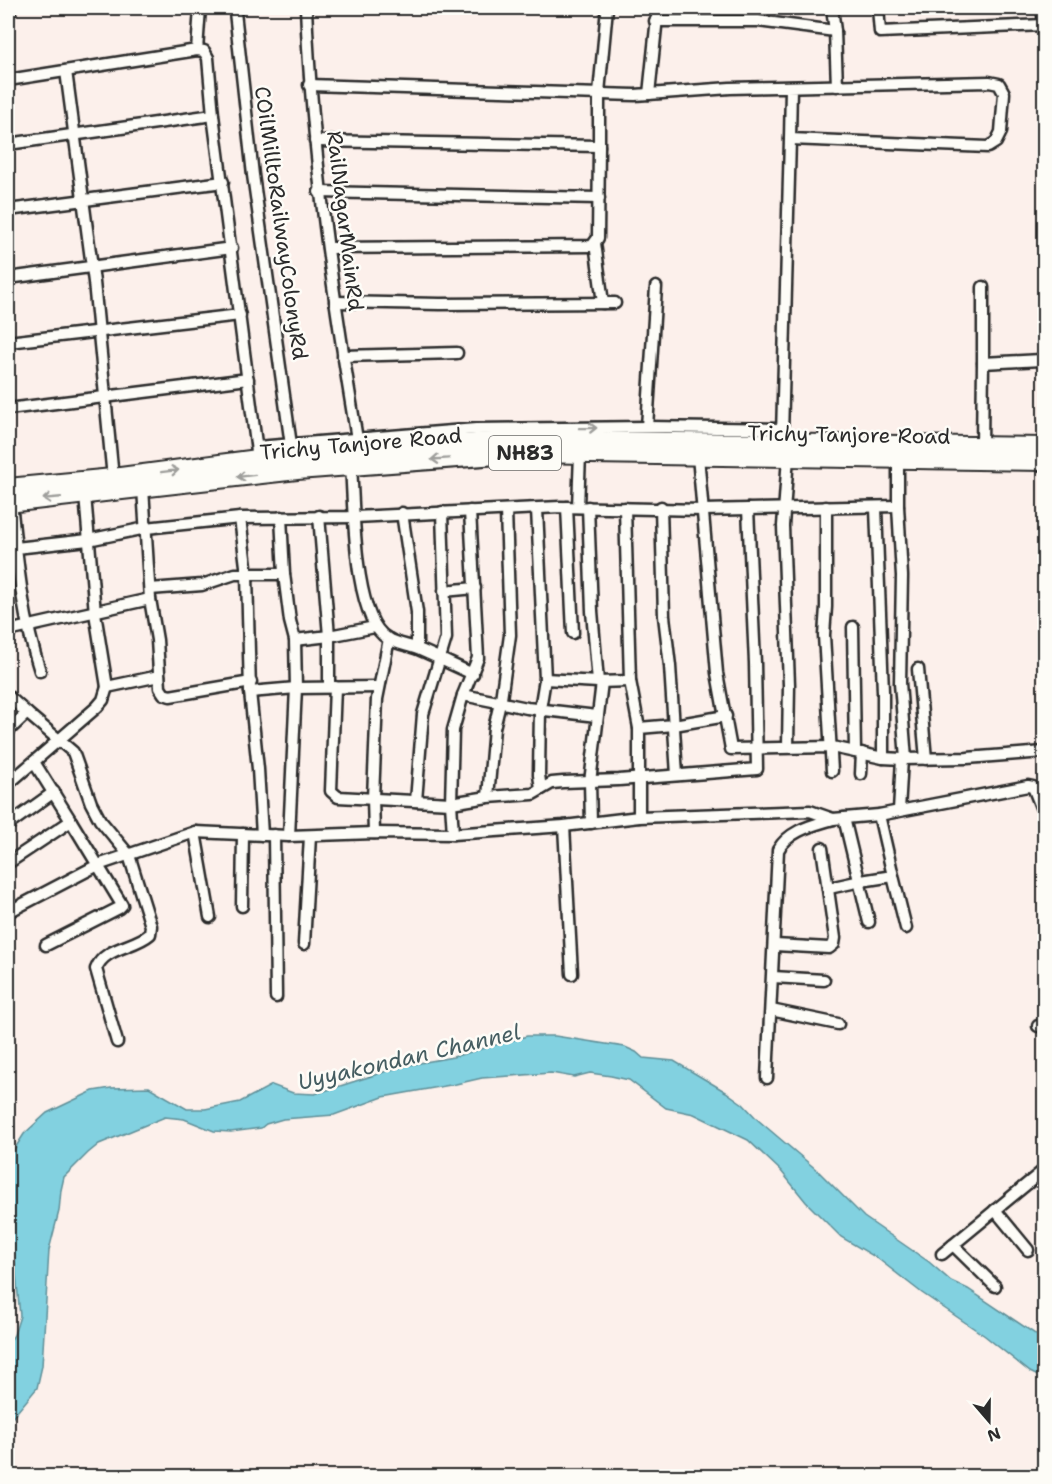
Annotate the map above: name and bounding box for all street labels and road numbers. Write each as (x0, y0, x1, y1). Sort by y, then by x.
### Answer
street label: COilMilltoRailwayColonyRd (248, 84, 314, 362)
street label: RailNagarMainRd (320, 129, 370, 313)
street label: Trichy Tanjore Road (747, 419, 951, 451)
street label: Trichy Tanjore Road (259, 421, 463, 467)
road number: NH83 (489, 436, 561, 470)

